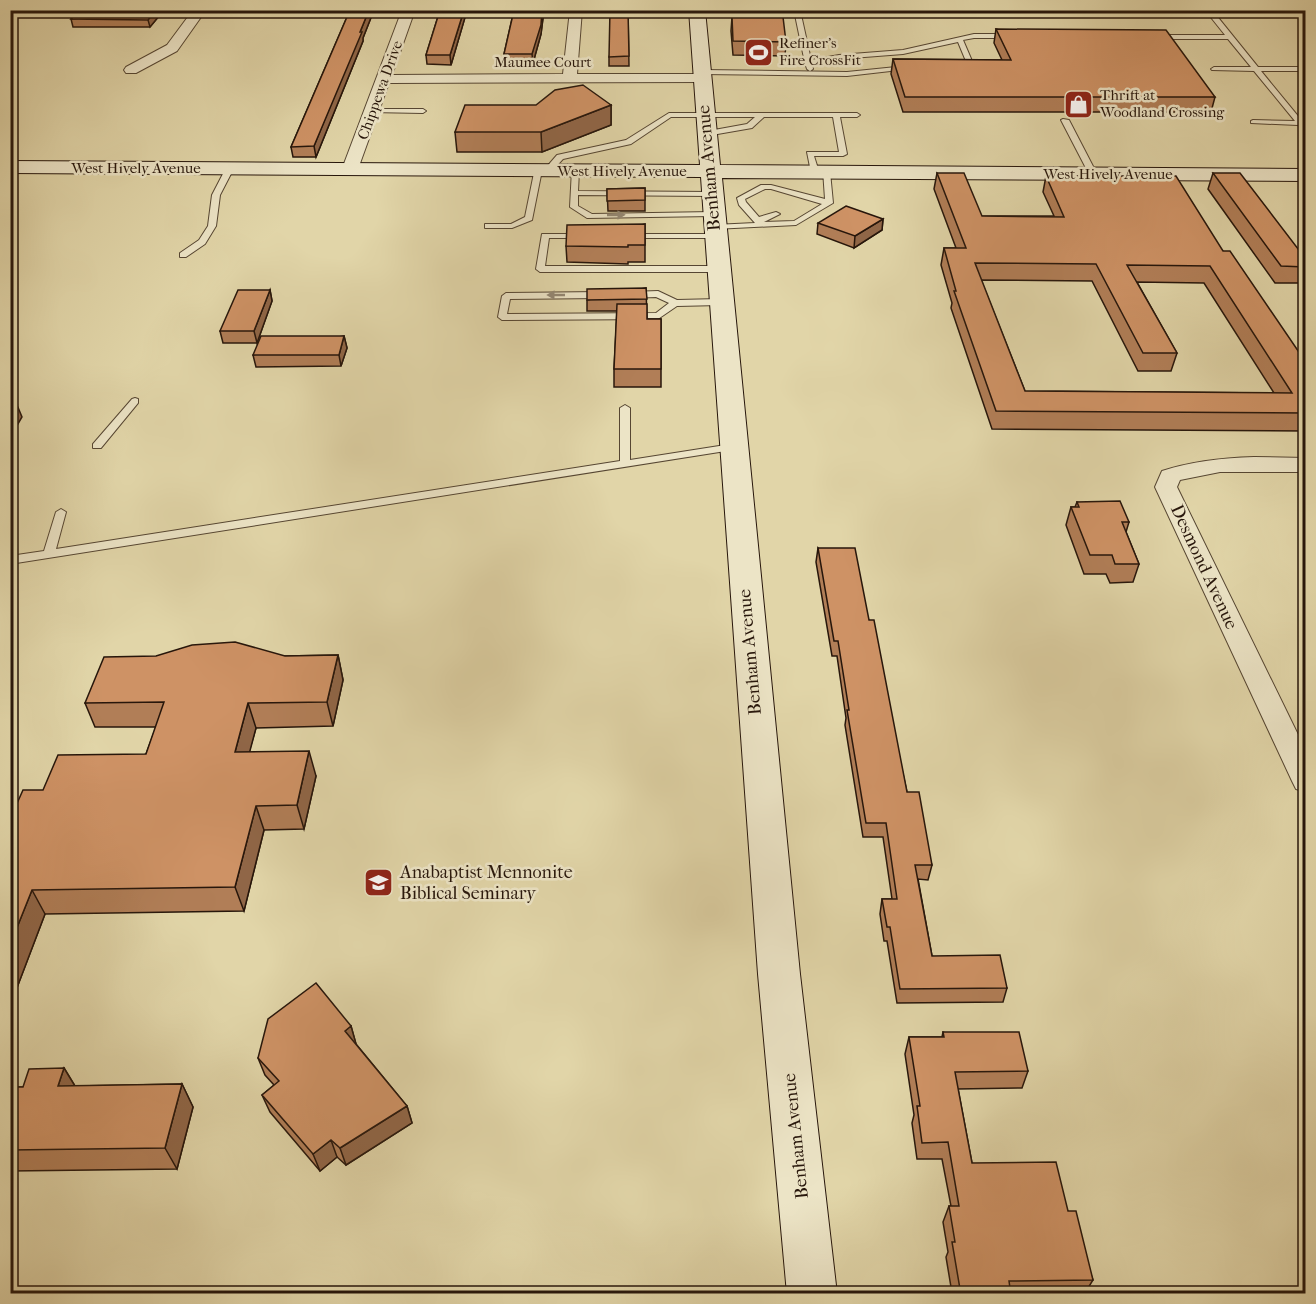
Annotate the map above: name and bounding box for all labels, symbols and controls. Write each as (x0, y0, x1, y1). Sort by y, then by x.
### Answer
place label: Refiner's Fire CrossFit (779, 34, 862, 69)
sports icon: Refiner's Fire CrossFit (742, 36, 774, 68)
street label: Chippewa Drive (354, 37, 406, 142)
street label: Maumee Court (494, 53, 592, 71)
place label: Thrift at Woodland Crossing (1099, 86, 1225, 121)
shop icon: Thrift at Woodland Crossing (1063, 88, 1095, 120)
street label: Benham Avenue (693, 104, 725, 232)
street label: West Hively Avenue (70, 159, 201, 177)
street label: West Hively Avenue (556, 162, 687, 180)
street label: West Hively Avenue (1042, 165, 1173, 183)
one-way arrow (607, 210, 626, 220)
one-way arrow (546, 290, 565, 300)
street label: Desmond Avenue (1166, 501, 1242, 633)
street label: Benham Avenue (734, 588, 766, 716)
place label: Anabaptist Mennonite Biblical Seminary (399, 862, 573, 904)
school or university icon: Anabaptist Mennonite Biblical Seminary (363, 866, 395, 898)
street label: Benham Avenue (779, 1072, 813, 1200)

